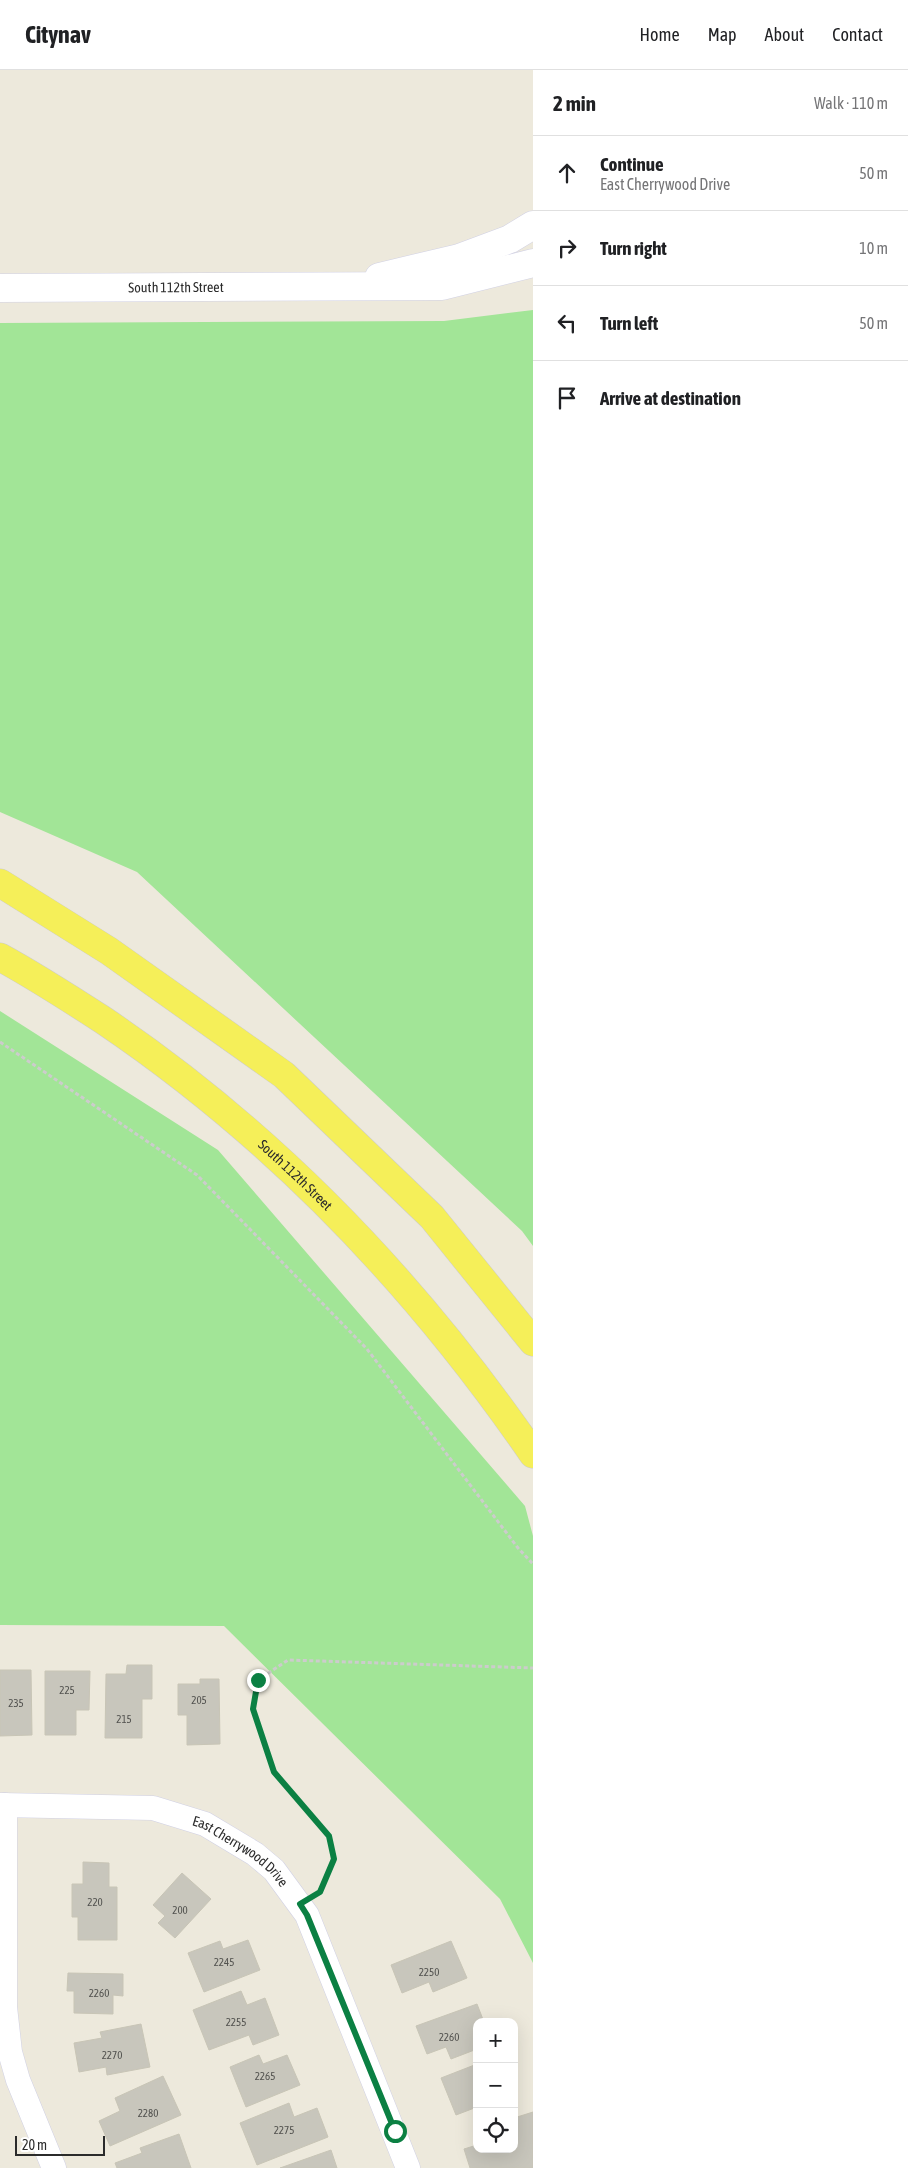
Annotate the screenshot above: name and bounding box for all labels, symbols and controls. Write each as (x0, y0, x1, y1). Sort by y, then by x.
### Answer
text: Citynav (25, 21, 91, 48)
text: Home (640, 24, 680, 45)
text: Map (708, 24, 737, 45)
text: About (765, 24, 804, 45)
text: Contact (832, 24, 883, 45)
text: 2 min (553, 91, 596, 115)
text: Walk · 110 m (814, 94, 888, 112)
text: Continue (600, 153, 664, 175)
icon: ahead (553, 159, 581, 187)
text: 50 m (859, 164, 888, 182)
text: East Cherrywood Drive (600, 175, 730, 193)
icon: right (553, 234, 581, 262)
text: Turn right (600, 237, 667, 259)
text: 10 m (859, 239, 888, 257)
street label: South 112th Street (128, 279, 224, 295)
icon: left (553, 309, 581, 337)
text: Turn left (600, 312, 658, 334)
text: 50 m (859, 314, 888, 332)
icon: arrive (553, 384, 581, 412)
text: Arrive at destination (600, 387, 741, 409)
street label: South 112th Street (255, 1136, 335, 1213)
route end (247, 1669, 270, 1692)
house number: 225 (59, 1684, 75, 1696)
house number: 205 (191, 1694, 207, 1706)
house number: 235 (8, 1697, 24, 1709)
house number: 215 (116, 1713, 132, 1725)
street label: East Cherrywood Drive (191, 1813, 291, 1890)
house number: 220 (87, 1896, 103, 1908)
house number: 200 (172, 1904, 188, 1916)
house number: 2245 (214, 1956, 234, 1968)
house number: 2250 (419, 1966, 439, 1978)
house number: 2260 (89, 1987, 109, 1999)
house number: 2255 (226, 2016, 246, 2028)
map controls (473, 2018, 518, 2153)
button: + (473, 2018, 518, 2063)
house number: 2260 (439, 2031, 459, 2043)
house number: 2270 (102, 2049, 122, 2061)
button: − (473, 2063, 518, 2108)
house number: 2265 (255, 2070, 275, 2082)
house number: 2280 (138, 2107, 158, 2119)
button: locate (473, 2108, 518, 2153)
route start (384, 2120, 407, 2143)
house number: 2275 (274, 2124, 294, 2136)
scale bar (15, 2133, 105, 2156)
text: 20 m (22, 2137, 47, 2153)

